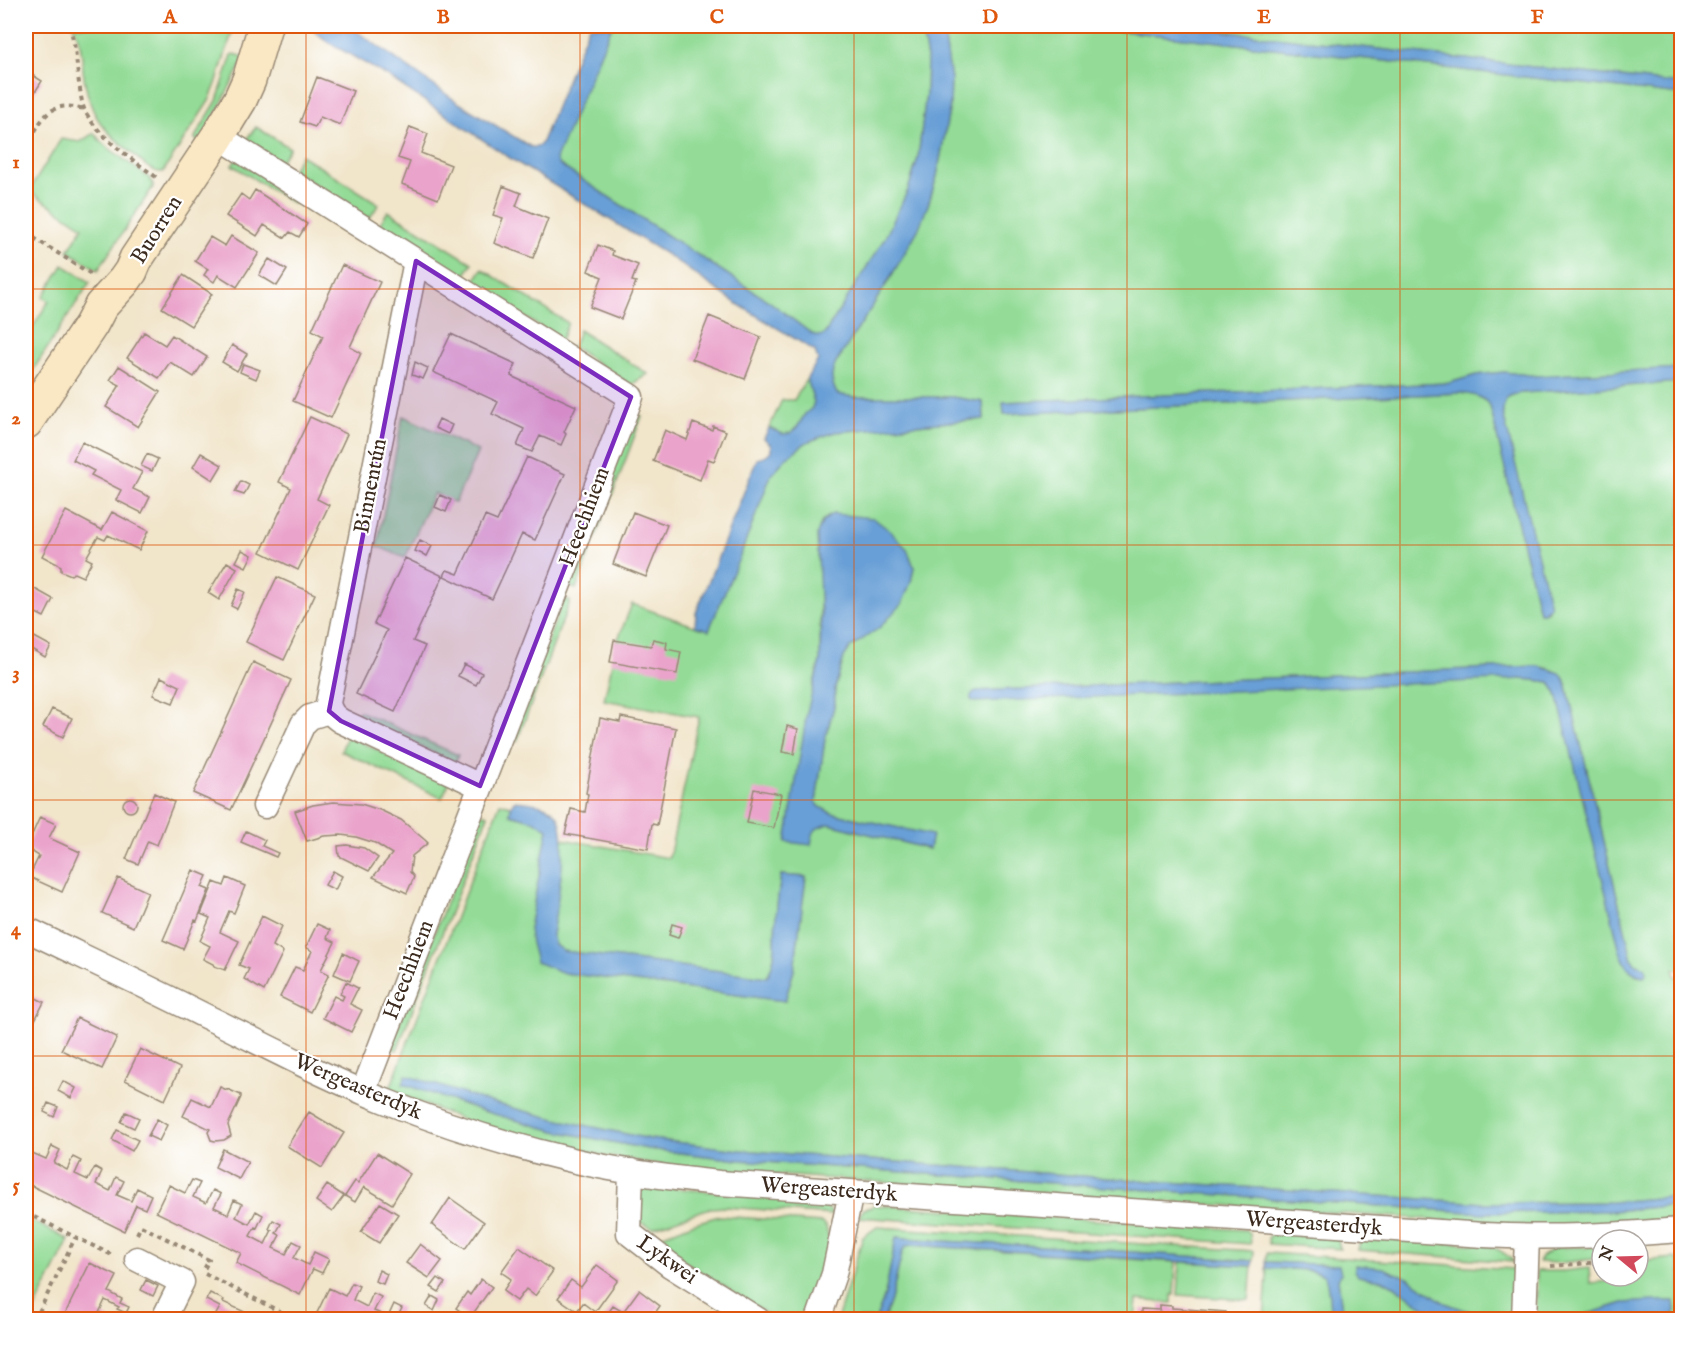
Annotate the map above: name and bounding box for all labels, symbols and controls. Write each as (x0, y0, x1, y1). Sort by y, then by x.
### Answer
text: A (162, 5, 178, 30)
text: B (436, 5, 450, 30)
text: C (710, 5, 724, 30)
text: D (982, 5, 998, 30)
text: E (1257, 5, 1271, 30)
text: F (1531, 5, 1544, 30)
text: 1 (12, 150, 20, 175)
street label: Buorren (125, 190, 189, 270)
text: 2 (11, 406, 21, 431)
street label: Binnentún (348, 436, 394, 536)
street label: Heechhiem (553, 463, 617, 571)
text: 3 (12, 661, 20, 686)
street label: Heechhiem (377, 916, 441, 1024)
text: 4 (11, 917, 22, 942)
street label: Wergeasterdyk (289, 1047, 427, 1127)
street label: Wergeasterdyk (760, 1171, 899, 1209)
text: 5 (12, 1173, 20, 1198)
street label: Wergeasterdyk (1245, 1205, 1384, 1243)
north arrow (1590, 1228, 1650, 1288)
street label: Lykwei (631, 1229, 703, 1291)
text: N (1596, 1244, 1619, 1265)

